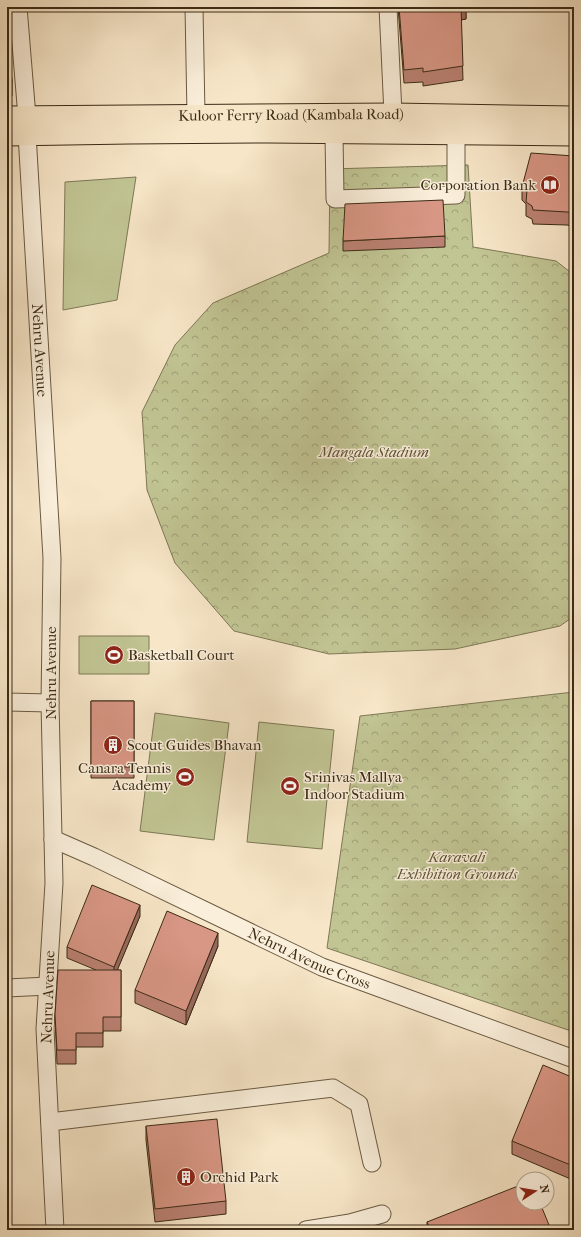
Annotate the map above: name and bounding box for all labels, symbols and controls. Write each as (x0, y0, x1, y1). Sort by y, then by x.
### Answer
street label: Kuloor Ferry Road (Kambala Road) (178, 105, 404, 125)
library icon: Corporation Bank (539, 174, 561, 196)
place label: Corporation Bank (420, 176, 536, 194)
street label: Nehru Avenue (28, 303, 52, 398)
park label: Mangala Stadium (318, 443, 429, 461)
street label: Nehru Avenue (42, 626, 60, 720)
sports icon: Basketball Court (103, 644, 125, 666)
place label: Basketball Court (128, 646, 235, 664)
building icon: Scout Guides Bhavan (102, 734, 124, 756)
place label: Scout Guides Bhavan (127, 736, 262, 754)
place label: Canara Tennis Academy (78, 759, 172, 794)
sports icon: Canara Tennis Academy (174, 766, 196, 788)
place label: Srinivas Mallya Indoor Stadium (304, 768, 405, 803)
sports icon: Srinivas Mallya Indoor Stadium (279, 775, 301, 797)
park label: Karavali Exhibition Grounds (396, 848, 518, 883)
street label: Nehru Avenue Cross (245, 924, 373, 993)
street label: Nehru Avenue (37, 949, 59, 1044)
building icon: Orchid Park (175, 1166, 197, 1188)
place label: Orchid Park (200, 1168, 279, 1186)
north arrow (515, 1171, 555, 1211)
text: N (537, 1184, 552, 1195)

